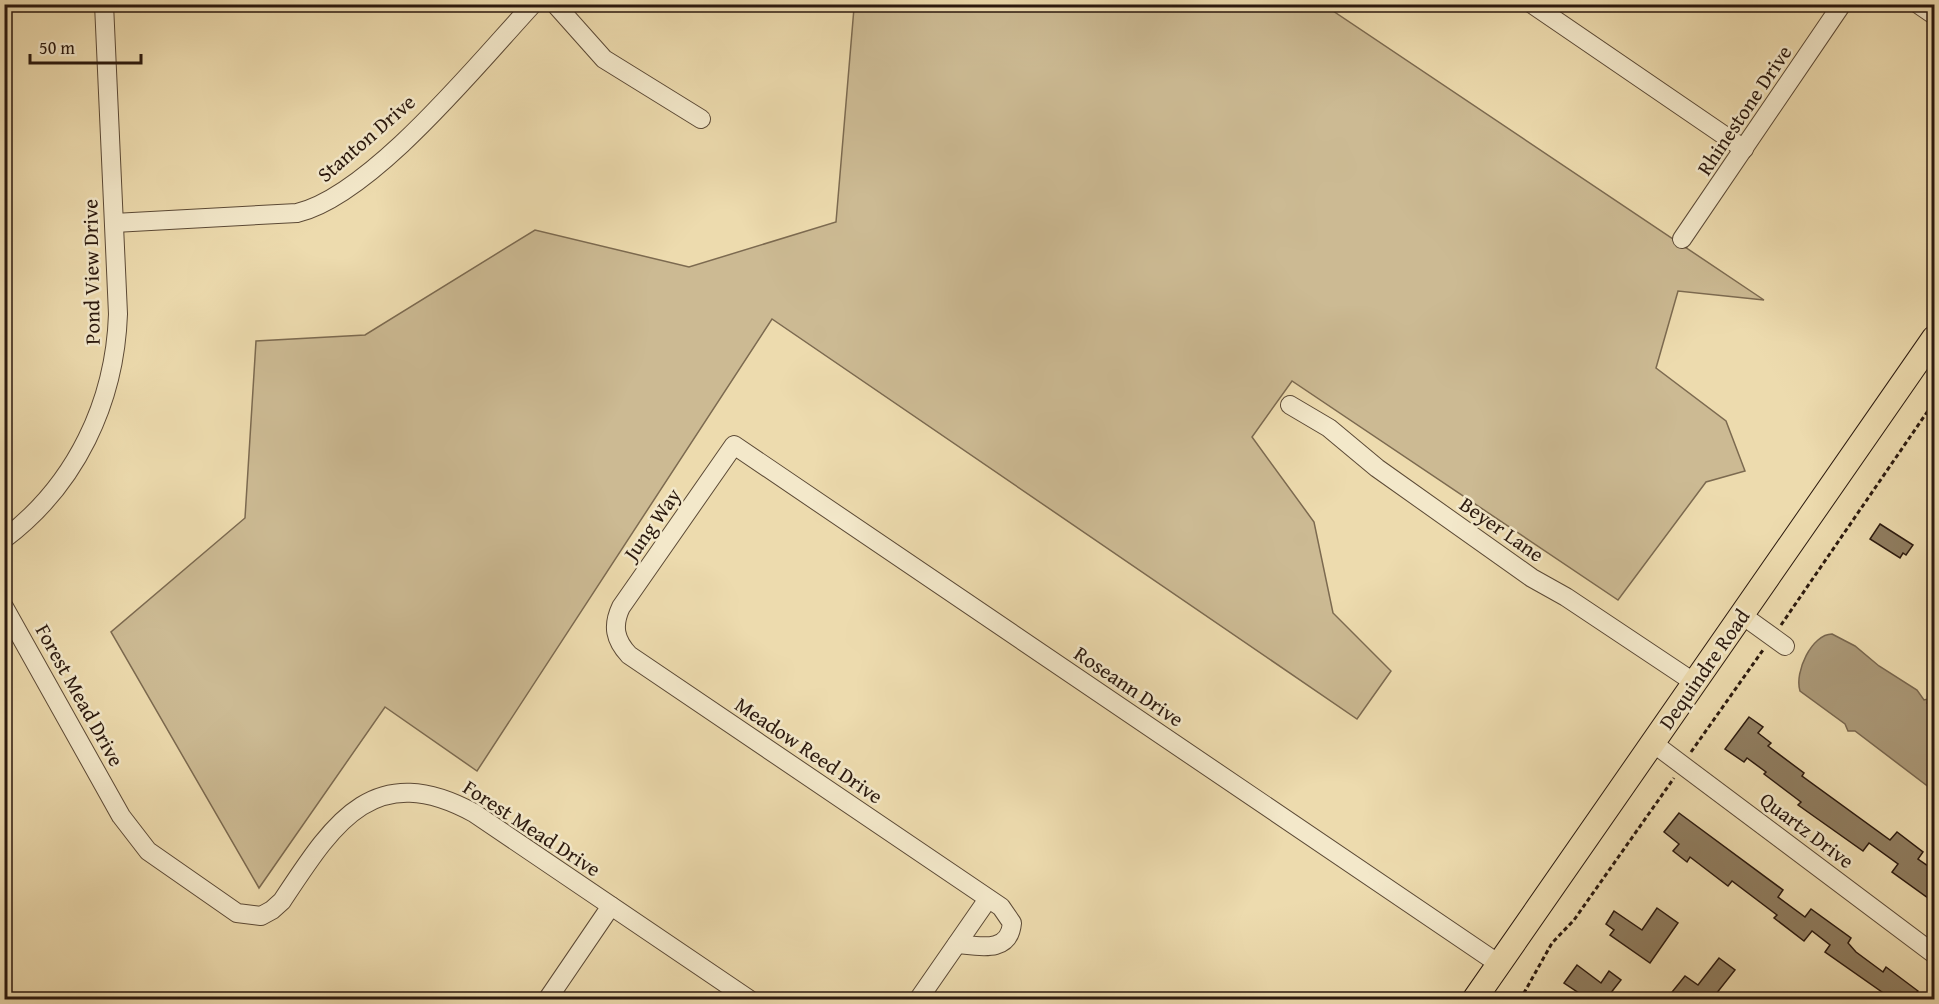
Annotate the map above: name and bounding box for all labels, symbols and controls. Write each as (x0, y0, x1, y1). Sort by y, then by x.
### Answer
scale bar (30, 27, 141, 65)
text: 50 m (39, 34, 75, 61)
street label: Rhinestone Drive (1689, 39, 1799, 181)
street label: Stanton Drive (310, 87, 422, 189)
street label: Pond View Drive (74, 199, 108, 345)
street label: Jung Way (614, 481, 689, 569)
street label: Beyer Lane (1453, 489, 1551, 570)
street label: Dequindre Road (1651, 602, 1757, 736)
street label: Forest Mead Drive (28, 618, 132, 772)
street label: Roseann Drive (1068, 638, 1190, 734)
street label: Meadow Reed Drive (729, 689, 889, 811)
street label: Forest Mead Drive (457, 772, 607, 884)
street label: Quartz Drive (1753, 784, 1861, 876)

